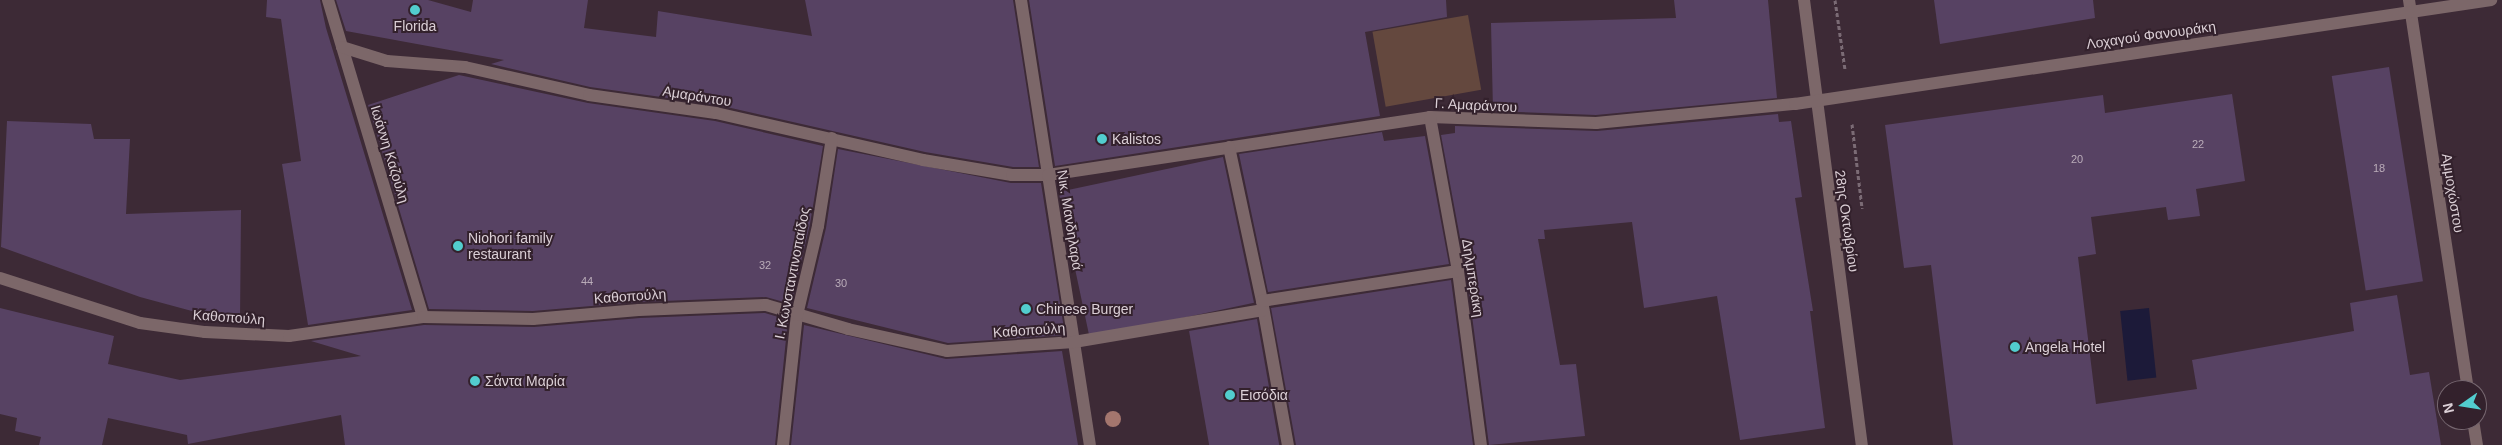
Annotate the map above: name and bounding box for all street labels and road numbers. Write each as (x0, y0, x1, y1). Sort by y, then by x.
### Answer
street label: Λοχαγού Φανουράκη (2085, 18, 2217, 52)
street label: Αμαράντου (661, 82, 733, 110)
street label: Γ. Αμαράντου (1434, 94, 1518, 116)
street label: Ιωάννη Καζούλη (367, 103, 413, 205)
street label: Αμμοχώστου (2438, 152, 2468, 234)
street label: Νικ. Μανδηλαρά (1054, 169, 1086, 271)
street label: 28ης Οκτωβρίου (1832, 169, 1862, 273)
street label: Ι. Κωνσταντινοπαίδος (771, 206, 813, 340)
street label: Δηλμπεράκη (1459, 238, 1487, 318)
street label: Καθοπούλη (593, 285, 667, 307)
street label: Καθοπούλη (192, 306, 266, 328)
street label: Καθοπούλη (992, 319, 1066, 341)

